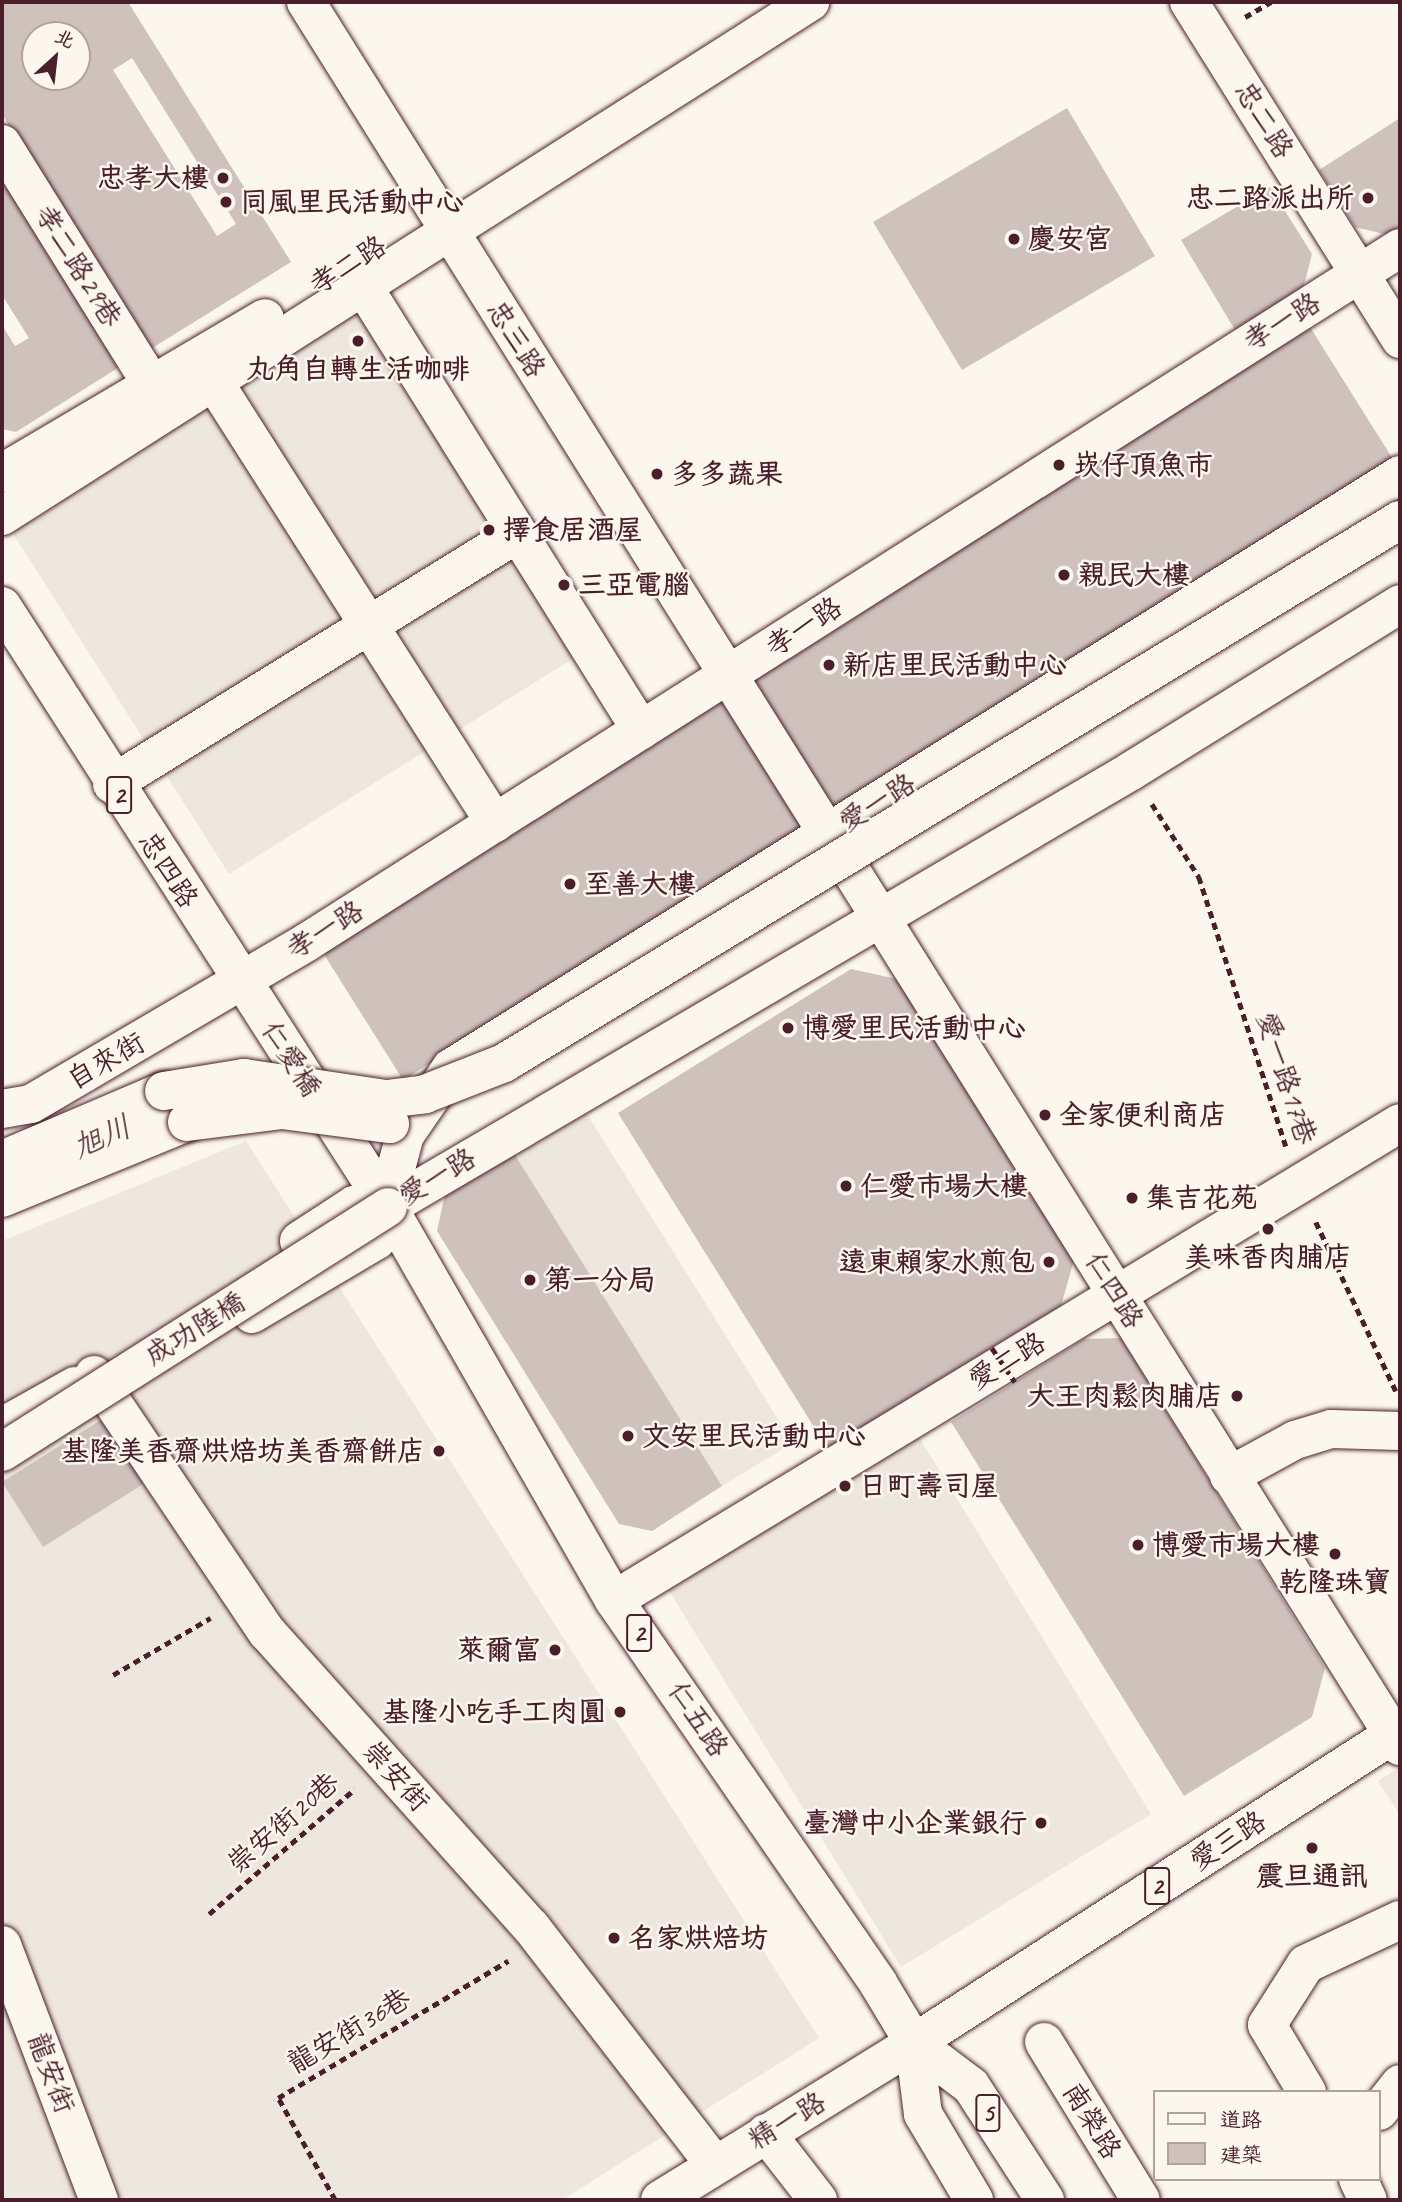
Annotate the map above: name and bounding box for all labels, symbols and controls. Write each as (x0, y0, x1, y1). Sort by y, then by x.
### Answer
north arrow (21, 21, 91, 91)
text: 北 (51, 24, 79, 54)
street label: 忠二路 (1227, 75, 1301, 165)
place label: 忠孝大樓 (97, 161, 209, 195)
marker: 忠孝大樓 (215, 170, 231, 186)
place label: 忠二路派出所 (1186, 181, 1354, 215)
place label: 同風里民活動中心 (240, 185, 464, 219)
marker: 忠二路派出所 (1360, 190, 1376, 206)
marker: 同風里民活動中心 (218, 194, 234, 210)
street label: 孝二路29巷 (27, 199, 129, 333)
place label: 慶安宮 (1028, 222, 1112, 256)
street label: 孝二路 (303, 228, 393, 302)
marker: 慶安宮 (1006, 231, 1022, 247)
street label: 孝一路 (1237, 285, 1327, 359)
street label: 忠三路 (479, 294, 553, 384)
marker: 丸角自轉生活咖啡 (350, 333, 366, 349)
place label: 丸角自轉生活咖啡 (246, 352, 470, 386)
place label: 崁仔頂魚市 (1073, 448, 1213, 482)
place label: 多多蔬果 (671, 457, 783, 491)
marker: 崁仔頂魚市 (1051, 457, 1067, 473)
marker: 多多蔬果 (649, 466, 665, 482)
place label: 擇食居酒屋 (503, 513, 643, 547)
marker: 擇食居酒屋 (481, 522, 497, 538)
place label: 親民大樓 (1078, 558, 1190, 592)
marker: 親民大樓 (1056, 567, 1072, 583)
place label: 三亞電腦 (578, 568, 690, 602)
marker: 三亞電腦 (556, 577, 572, 593)
street label: 孝一路 (760, 590, 848, 664)
place label: 新店里民活動中心 (843, 648, 1067, 682)
marker: 新店里民活動中心 (821, 657, 837, 673)
street label: 愛一路 (832, 766, 922, 840)
road number: 2 (105, 772, 133, 818)
street label: 忠四路 (131, 826, 205, 914)
place label: 至善大樓 (584, 867, 696, 901)
marker: 至善大樓 (562, 876, 578, 892)
street label: 孝一路 (280, 893, 370, 967)
street label: 愛一路17巷 (1249, 1008, 1323, 1148)
place label: 博愛里民活動中心 (802, 1011, 1026, 1045)
street label: 仁愛橋 (254, 1015, 328, 1103)
marker: 博愛里民活動中心 (780, 1020, 796, 1036)
street label: 自來街 (61, 1025, 151, 1097)
place label: 全家便利商店 (1059, 1098, 1227, 1132)
marker: 全家便利商店 (1037, 1107, 1053, 1123)
water label: 旭川 (67, 1108, 137, 1166)
street label: 愛一路 (392, 1141, 482, 1213)
place label: 仁愛市場大樓 (860, 1169, 1028, 1203)
marker: 仁愛市場大樓 (838, 1178, 854, 1194)
place label: 集吉花苑 (1146, 1181, 1258, 1215)
marker: 集吉花苑 (1124, 1190, 1140, 1206)
marker: 美味香肉脯店 (1260, 1221, 1276, 1237)
place label: 美味香肉脯店 (1184, 1240, 1352, 1274)
place label: 遠東賴家水煎包 (839, 1245, 1035, 1279)
street label: 仁四路 (1077, 1245, 1151, 1335)
marker: 遠東賴家水煎包 (1041, 1254, 1057, 1270)
place label: 第一分局 (544, 1263, 656, 1297)
marker: 第一分局 (522, 1272, 538, 1288)
street label: 成功陸橋 (139, 1285, 251, 1373)
street label: 愛二路 (962, 1325, 1052, 1397)
place label: 大王肉鬆肉脯店 (1027, 1379, 1223, 1413)
marker: 大王肉鬆肉脯店 (1229, 1388, 1245, 1404)
place label: 文安里民活動中心 (642, 1419, 866, 1453)
marker: 文安里民活動中心 (620, 1428, 636, 1444)
place label: 基隆美香齋烘焙坊美香齋餅店 (61, 1434, 425, 1468)
marker: 基隆美香齋烘焙坊美香齋餅店 (431, 1443, 447, 1459)
place label: 日町壽司屋 (859, 1469, 999, 1503)
marker: 日町壽司屋 (837, 1478, 853, 1494)
place label: 博愛市場大樓 (1152, 1528, 1320, 1562)
marker: 博愛市場大樓 (1130, 1537, 1146, 1553)
marker: 乾隆珠寶 (1327, 1546, 1343, 1562)
place label: 乾隆珠寶 (1279, 1565, 1391, 1599)
road number: 2 (625, 1610, 653, 1656)
place label: 萊爾富 (457, 1633, 541, 1667)
marker: 萊爾富 (547, 1642, 563, 1658)
street label: 仁五路 (661, 1675, 735, 1763)
place label: 基隆小吃手工肉圓 (382, 1695, 606, 1729)
marker: 基隆小吃手工肉圓 (612, 1704, 628, 1720)
street label: 崇安街 (355, 1734, 437, 1818)
street label: 崇安街20巷 (220, 1765, 346, 1881)
street label: 愛三路 (1184, 1804, 1272, 1878)
place label: 臺灣中小企業銀行 (803, 1806, 1027, 1840)
marker: 臺灣中小企業銀行 (1033, 1815, 1049, 1831)
marker: 震旦通訊 (1304, 1840, 1320, 1856)
place label: 震旦通訊 (1256, 1859, 1368, 1893)
road number: 2 (1143, 1864, 1171, 1909)
place label: 名家烘焙坊 (628, 1921, 768, 1955)
marker: 名家烘焙坊 (606, 1930, 622, 1946)
street label: 龍安街36巷 (282, 1981, 416, 2081)
street label: 龍安街 (20, 2028, 82, 2118)
street label: 南榮路 (1055, 2076, 1129, 2166)
street label: 精一路 (742, 2085, 832, 2157)
road number: 5 (974, 2090, 1002, 2136)
legend (1154, 2090, 1381, 2181)
text: 道路 (1220, 2107, 1262, 2133)
text: 建築 (1220, 2142, 1262, 2168)

